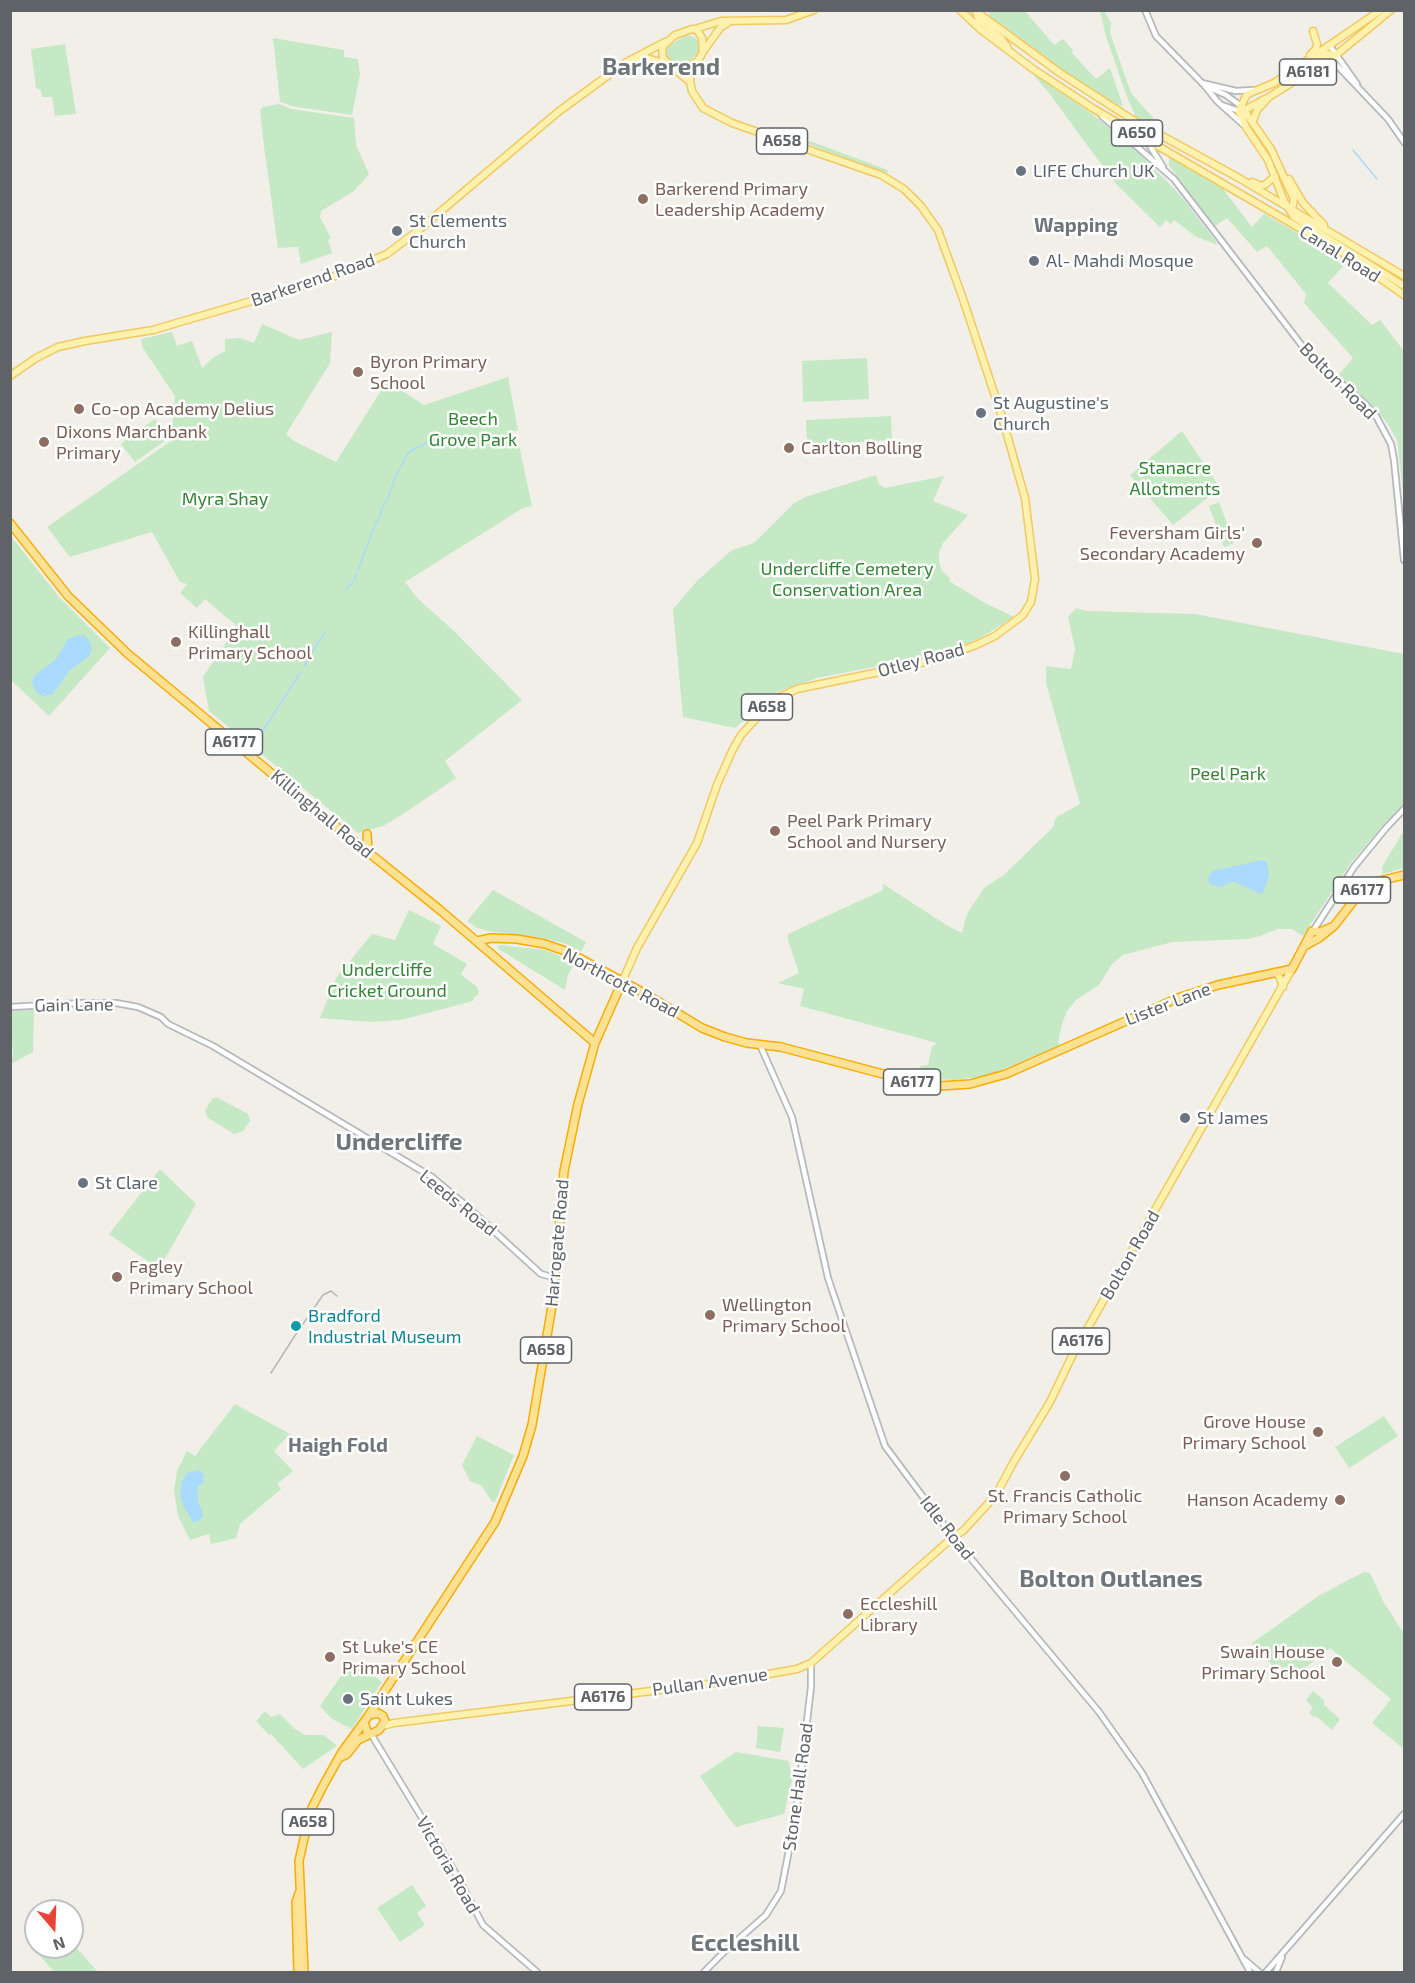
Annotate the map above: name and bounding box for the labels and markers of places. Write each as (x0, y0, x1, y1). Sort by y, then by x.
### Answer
place label: LIFE Church UK (1033, 160, 1155, 182)
marker: LIFE Church UK (1014, 164, 1028, 178)
place label: Barkerend Primary Leadership Academy (655, 178, 825, 220)
marker: Barkerend Primary Leadership Academy (636, 192, 650, 206)
place label: St Clements Church (409, 210, 507, 252)
marker: St Clements Church (390, 224, 404, 238)
place label: Al‐Mahdi Mosque (1046, 250, 1194, 272)
marker: Al‐Mahdi Mosque (1027, 254, 1041, 268)
place label: Byron Primary School (370, 351, 487, 394)
marker: Byron Primary School (351, 365, 365, 379)
place label: St Augustine's Church (993, 392, 1109, 434)
place label: Co-op Academy Delius (91, 398, 274, 420)
marker: Co-op Academy Delius (72, 402, 86, 416)
marker: St Augustine's Church (974, 406, 988, 420)
place label: Dixons Marchbank Primary (56, 421, 207, 464)
marker: Dixons Marchbank Primary (37, 435, 51, 449)
place label: Carlton Bolling (801, 437, 922, 459)
marker: Carlton Bolling (782, 441, 796, 455)
place label: Feversham Girls' Secondary Academy (1080, 522, 1245, 564)
marker: Feversham Girls' Secondary Academy (1250, 536, 1264, 550)
place label: Killinghall Primary School (188, 621, 312, 664)
marker: Killinghall Primary School (169, 635, 183, 649)
place label: Peel Park Primary School and Nursery (787, 810, 947, 852)
marker: Peel Park Primary School and Nursery (768, 824, 782, 838)
place label: St James (1197, 1107, 1268, 1129)
marker: St James (1178, 1111, 1192, 1125)
place label: St Clare (95, 1172, 158, 1194)
marker: St Clare (76, 1176, 90, 1190)
place label: Fagley Primary School (129, 1256, 253, 1298)
marker: Fagley Primary School (110, 1270, 124, 1284)
place label: Wellington Primary School (722, 1294, 846, 1336)
place label: Bradford Industrial Museum (308, 1305, 462, 1348)
marker: Wellington Primary School (703, 1308, 717, 1322)
marker: Bradford Industrial Museum (289, 1319, 303, 1333)
place label: Grove House Primary School (1182, 1411, 1306, 1454)
marker: Grove House Primary School (1311, 1425, 1325, 1439)
marker: St. Francis Catholic Primary School (1058, 1469, 1072, 1483)
place label: St. Francis Catholic Primary School (988, 1485, 1142, 1528)
place label: Hanson Academy (1187, 1489, 1328, 1511)
marker: Hanson Academy (1333, 1493, 1347, 1507)
place label: Eccleshill Library (860, 1593, 937, 1636)
marker: Eccleshill Library (841, 1607, 855, 1621)
place label: St Luke's CE Primary School (342, 1636, 466, 1678)
place label: Swain House Primary School (1201, 1641, 1325, 1684)
marker: St Luke's CE Primary School (323, 1650, 337, 1664)
marker: Swain House Primary School (1330, 1655, 1344, 1669)
place label: Saint Lukes (360, 1688, 453, 1710)
marker: Saint Lukes (341, 1692, 355, 1706)

